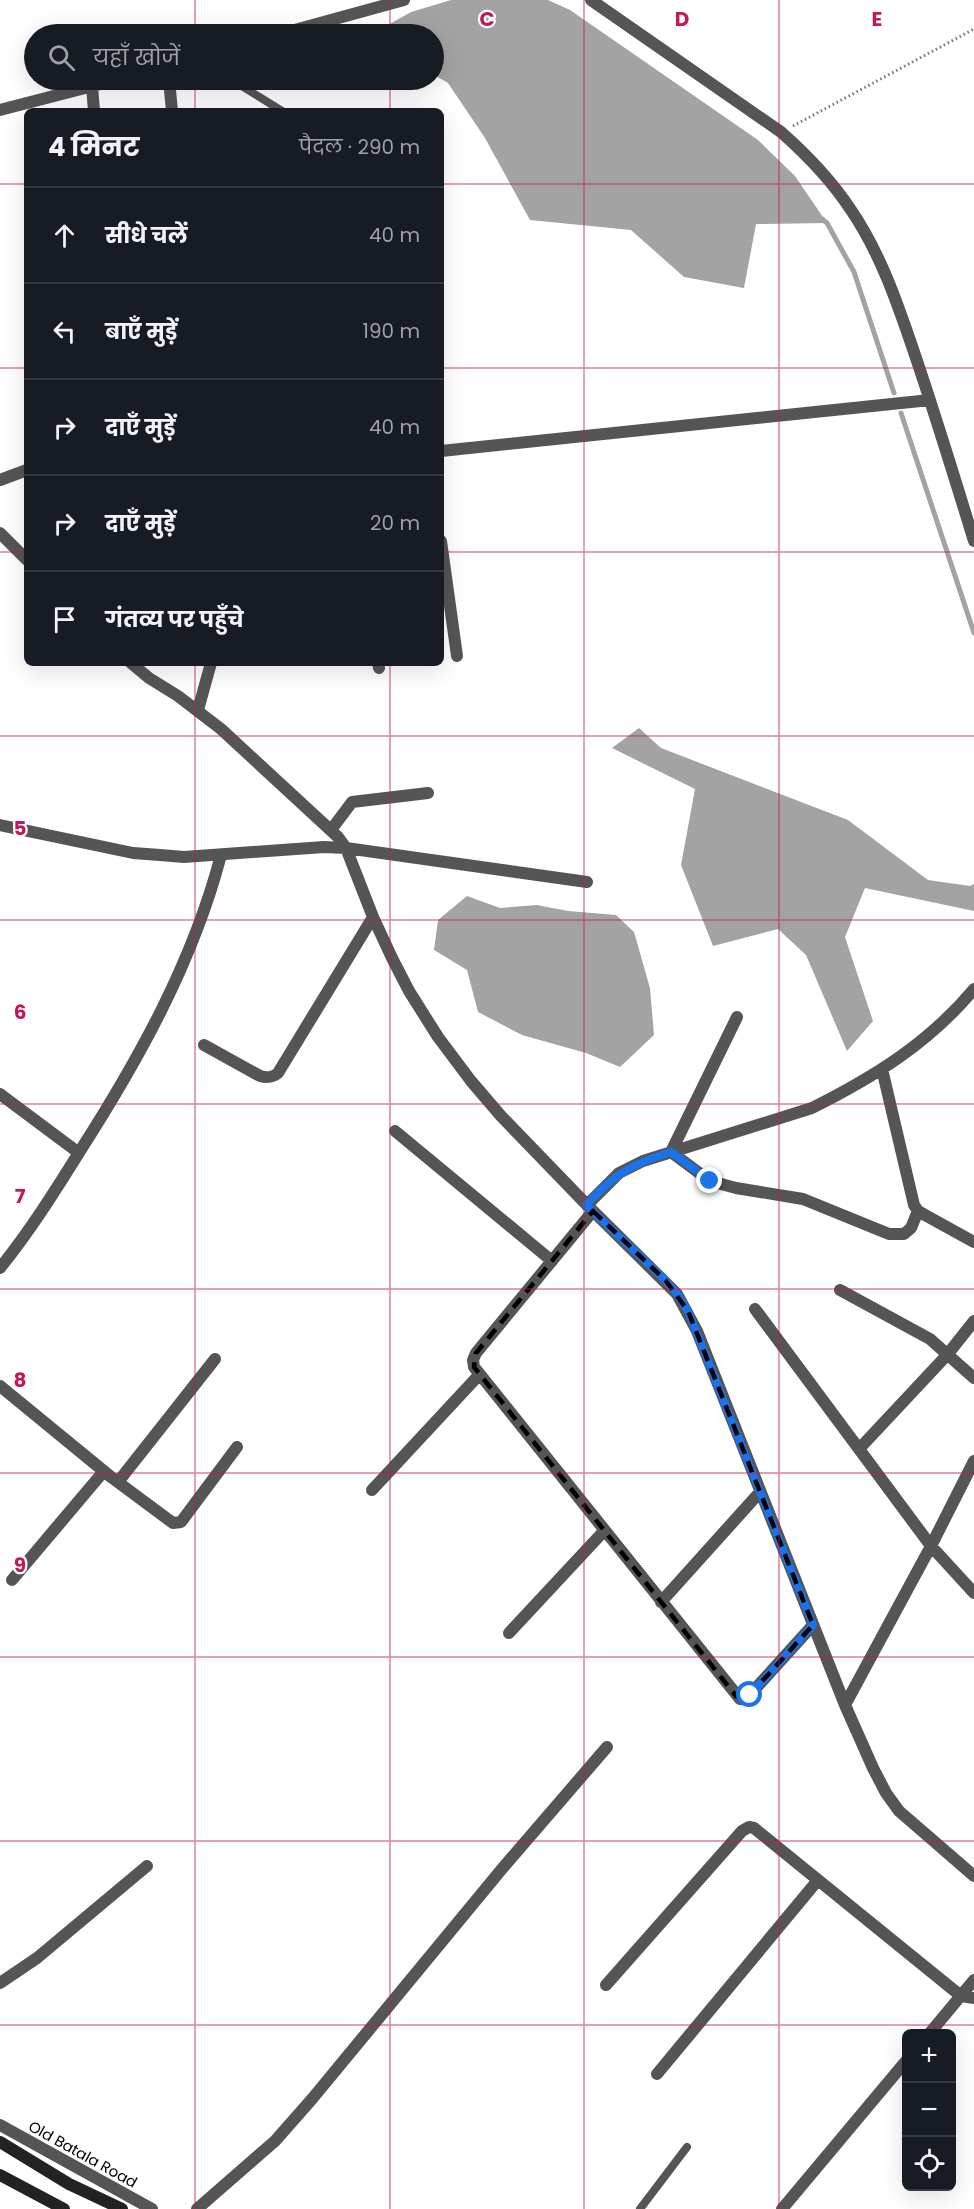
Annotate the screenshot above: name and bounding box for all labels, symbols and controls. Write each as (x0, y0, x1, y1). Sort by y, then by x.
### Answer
text: C (479, 5, 495, 33)
text: D (675, 5, 689, 33)
text: E (872, 5, 882, 33)
search box (24, 24, 444, 90)
icon: search (45, 41, 78, 74)
text: यहाँ खोजें (93, 42, 180, 73)
text: 4 मिनट (48, 129, 140, 165)
text: पैदल · 290 m (299, 133, 420, 161)
icon: ahead (48, 219, 81, 252)
text: सीधे चलें (105, 220, 188, 251)
text: 40 m (369, 221, 420, 249)
icon: left (48, 315, 81, 348)
text: बाएँ मुड़ें (105, 316, 177, 347)
text: 190 m (363, 317, 420, 345)
icon: right (48, 411, 81, 444)
text: दाएँ मुड़ें (105, 412, 176, 443)
text: 40 m (369, 413, 420, 441)
icon: right (48, 507, 81, 540)
text: दाएँ मुड़ें (105, 508, 176, 539)
text: 20 m (370, 509, 420, 537)
icon: arrive (48, 603, 81, 636)
text: गंतव्य पर पहुँचे (105, 604, 244, 635)
text: 5 (14, 814, 27, 842)
text: 6 (14, 998, 26, 1026)
route end (696, 1167, 722, 1193)
text: 7 (15, 1182, 26, 1210)
text: 8 (14, 1366, 26, 1394)
text: 9 (14, 1551, 26, 1579)
route start (736, 1681, 762, 1707)
map controls (902, 2029, 956, 2191)
button: + (902, 2029, 956, 2083)
button: − (902, 2083, 956, 2137)
street label: Old Batala Road (25, 2115, 141, 2193)
button: locate (902, 2137, 956, 2191)

